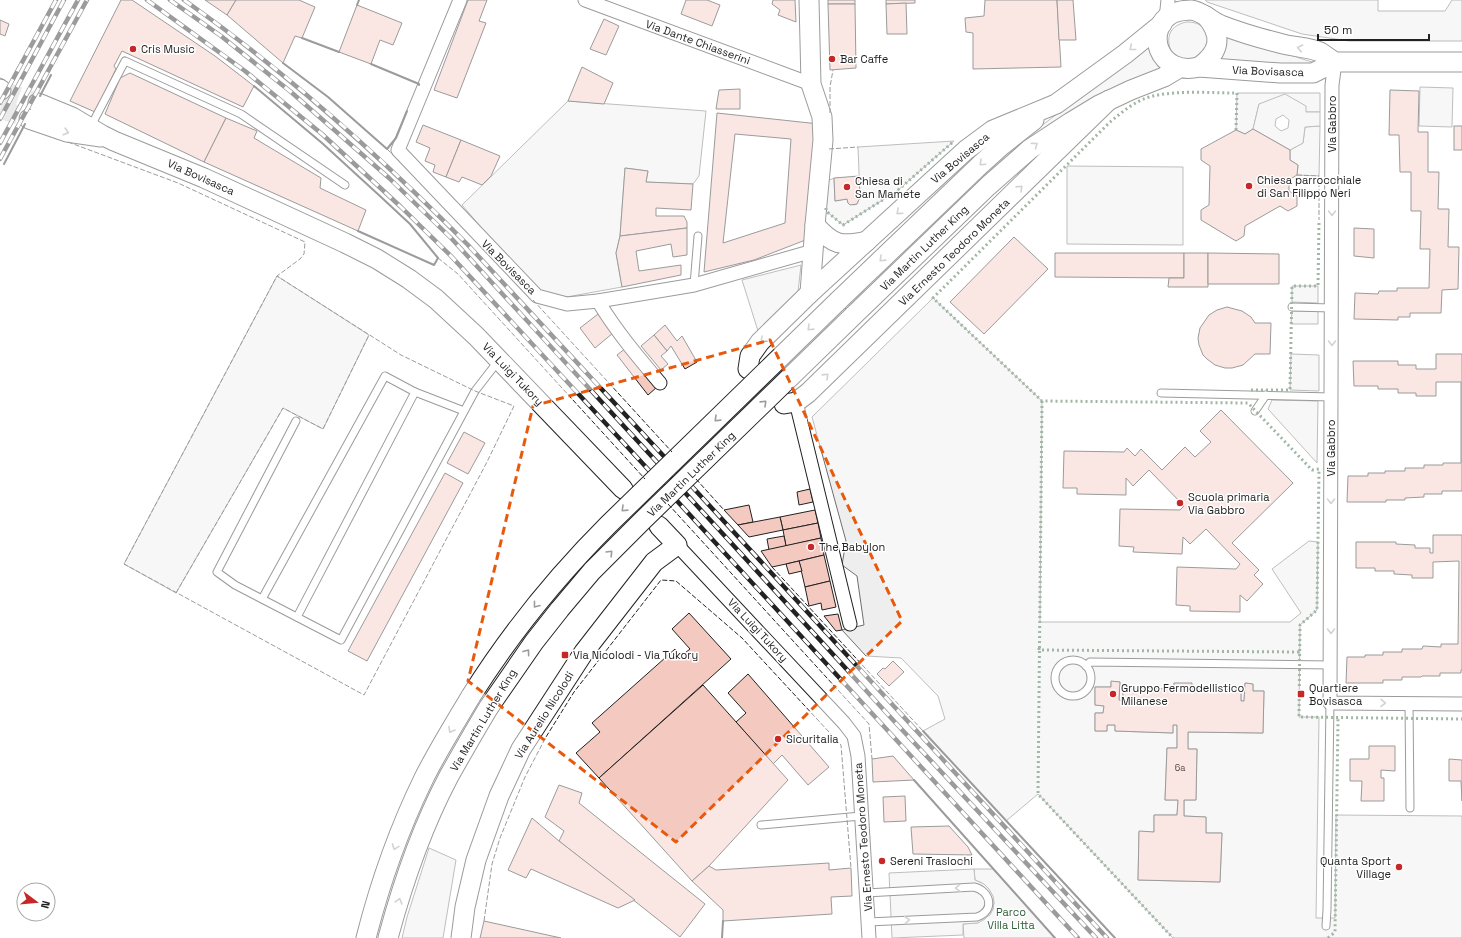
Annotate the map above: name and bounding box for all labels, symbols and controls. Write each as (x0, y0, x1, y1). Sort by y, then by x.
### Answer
scale bar (1318, 16, 1429, 42)
street label: Via Dante Chiasserini (644, 17, 752, 68)
text: 50 m (1324, 22, 1352, 38)
place label: Cris Music (141, 42, 195, 56)
marker: Cris Music (128, 44, 138, 54)
one-way arrow (1129, 44, 1136, 51)
one-way arrow (1297, 44, 1303, 53)
place label: Bar Caffe (840, 52, 888, 66)
marker: Bar Caffe (827, 54, 837, 64)
street label: Via Bovisasca (1232, 63, 1305, 79)
street label: Via Gabbro (1325, 95, 1339, 153)
one-way arrow (63, 127, 69, 135)
street label: Via Bovisasca (928, 129, 993, 186)
one-way arrow (1031, 143, 1038, 150)
street label: Via Bovisasca (165, 156, 237, 198)
one-way arrow (979, 159, 987, 166)
place label: Chiesa parrocchiale di San Filippo Neri (1257, 173, 1361, 200)
place label: Chiesa di San Mamete (855, 174, 921, 201)
marker: Chiesa parrocchiale di San Filippo Neri (1244, 181, 1254, 191)
marker: Chiesa di San Mamete (842, 182, 852, 192)
one-way arrow (1015, 186, 1023, 193)
street label: Via Ernesto Teodoro Moneta (896, 195, 1013, 309)
street label: Via Martin Luther King (877, 202, 971, 294)
one-way arrow (896, 207, 903, 214)
one-way arrow (1328, 210, 1336, 216)
street label: Via Bovisasca (479, 237, 540, 298)
one-way arrow (879, 254, 887, 262)
one-way arrow (807, 323, 815, 331)
one-way arrow (760, 335, 768, 343)
street label: Via Luigi Tukory (479, 340, 547, 408)
one-way arrow (1328, 340, 1336, 346)
one-way arrow (821, 373, 829, 381)
one-way arrow (759, 400, 767, 408)
one-way arrow (714, 414, 722, 422)
street label: Via Gabbro (1324, 419, 1338, 477)
street label: Via Martin Luther King (644, 428, 738, 520)
place label: Scuola primaria Via Gabbro (1188, 490, 1270, 517)
marker: Scuola primaria Via Gabbro (1175, 498, 1185, 508)
one-way arrow (1327, 498, 1335, 504)
one-way arrow (621, 504, 629, 512)
place label: The Babylon (819, 540, 885, 554)
marker: The Babylon (806, 542, 816, 552)
one-way arrow (605, 550, 613, 558)
street label: Via Luigi Tukory (725, 595, 791, 665)
one-way arrow (534, 600, 541, 607)
one-way arrow (1327, 628, 1335, 634)
place label: Via Nicolodi - Via Tukory (573, 648, 698, 662)
one-way arrow (522, 649, 529, 656)
marker: Via Nicolodi - Via Tukory (560, 650, 570, 660)
street label: Via Martin Luther King (447, 666, 519, 774)
street label: Via Aurelio Nicolodi (511, 669, 577, 761)
place label: Gruppo Fermodellistico Milanese (1121, 681, 1244, 708)
place label: Quartiere Bovisasca (1309, 681, 1363, 708)
marker: Gruppo Fermodellistico Milanese (1108, 689, 1118, 699)
marker: Quartiere Bovisasca (1296, 689, 1306, 699)
one-way arrow (1380, 699, 1386, 707)
one-way arrow (449, 726, 456, 733)
place label: Sicuritalia (786, 732, 839, 746)
marker: Sicuritalia (773, 734, 783, 744)
street label: Via Ernesto Teodoro Moneta (851, 762, 875, 912)
house number: 6a (1175, 762, 1185, 774)
one-way arrow (391, 843, 399, 850)
place label: Sereni Traslochi (890, 854, 973, 868)
place label: Quanta Sport Village (1320, 854, 1391, 881)
marker: Sereni Traslochi (877, 856, 887, 866)
marker: Quanta Sport Village (1394, 862, 1404, 872)
north arrow (16, 882, 56, 922)
one-way arrow (955, 884, 961, 892)
one-way arrow (394, 897, 403, 904)
text: N (38, 899, 53, 910)
park label: Parco Villa Litta (987, 905, 1036, 932)
one-way arrow (904, 916, 910, 925)

